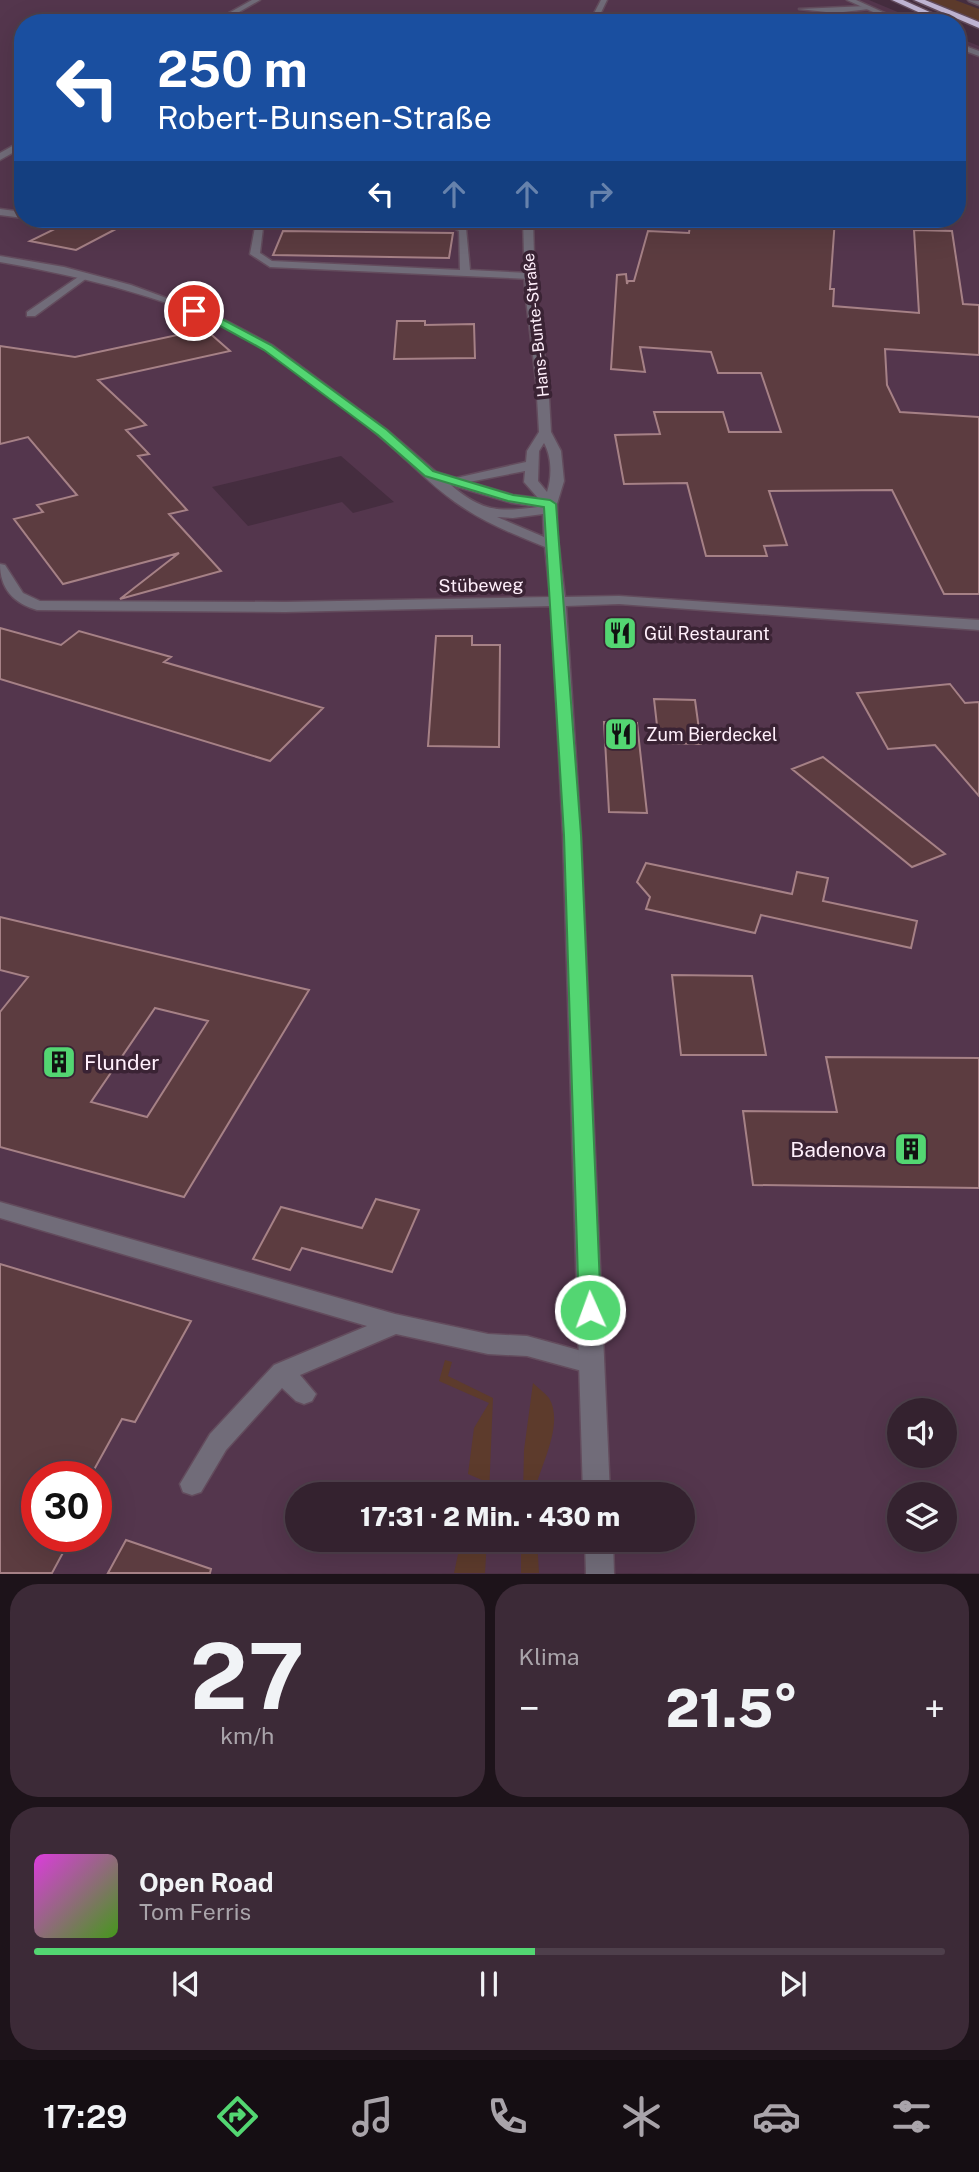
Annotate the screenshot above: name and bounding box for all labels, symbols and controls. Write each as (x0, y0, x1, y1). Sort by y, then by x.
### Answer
text: 250 m (157, 40, 308, 98)
icon: left (42, 42, 133, 133)
text: Robert-Bunsen-Straße (157, 99, 492, 136)
icon: left (362, 175, 400, 213)
icon: ahead (435, 175, 473, 213)
icon: ahead (508, 175, 546, 213)
icon: right (581, 175, 619, 213)
street label: Hans-Bunte-Straße (519, 252, 553, 398)
pin (164, 281, 224, 341)
icon: arrive (175, 292, 213, 330)
street label: Stübeweg (438, 574, 524, 596)
restaurant icon: Gül Restaurant (601, 614, 639, 652)
place label: Gül Restaurant (644, 623, 770, 644)
restaurant icon: Zum Bierdeckel (602, 715, 640, 753)
place label: Zum Bierdeckel (646, 724, 777, 745)
building icon: Flunder (40, 1043, 78, 1081)
place label: Flunder (84, 1050, 160, 1075)
building icon: Badenova (892, 1130, 930, 1168)
place label: Badenova (790, 1137, 886, 1162)
position arrow (553, 1273, 627, 1347)
map controls (887, 1398, 957, 1552)
button: sound (887, 1398, 957, 1468)
speed limit sign: 30 (21, 1461, 112, 1552)
button: layers (887, 1482, 957, 1552)
text: 17:31 · 2 Min. · 430 m (360, 1501, 620, 1532)
text: 27 (190, 1623, 305, 1729)
text: Klima (519, 1643, 579, 1670)
text: 21.5° (665, 1678, 798, 1739)
text: − (519, 1686, 540, 1731)
text: + (924, 1686, 945, 1731)
text: km/h (220, 1722, 274, 1749)
text: Open Road (139, 1867, 274, 1898)
text: Tom Ferris (139, 1898, 251, 1925)
icon: previous (167, 1965, 205, 2003)
icon: pause (470, 1965, 508, 2003)
icon: next (774, 1965, 812, 2003)
icon: directions (213, 2092, 262, 2141)
icon: music (348, 2092, 397, 2141)
icon: phone (483, 2092, 532, 2141)
icon: climate (617, 2092, 666, 2141)
icon: car (752, 2092, 801, 2141)
icon: filters (887, 2092, 936, 2141)
text: 17:29 (43, 2098, 127, 2135)

